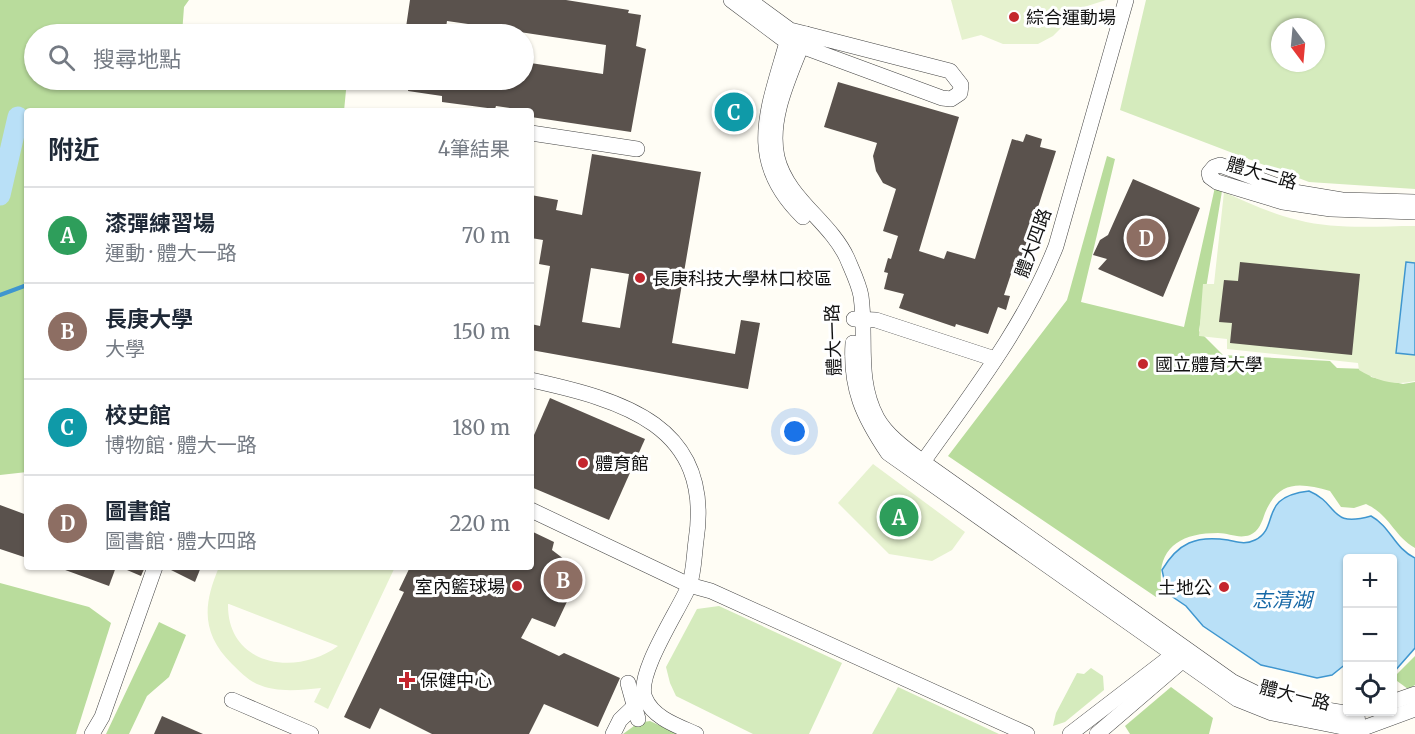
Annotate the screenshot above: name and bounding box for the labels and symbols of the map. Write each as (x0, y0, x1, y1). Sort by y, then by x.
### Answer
place label: 綜合運動場 (1026, 6, 1116, 29)
marker: 綜合運動場 (1007, 10, 1021, 24)
north arrow (1271, 18, 1325, 72)
pin: C (714, 90, 754, 134)
street label: 體大二路 (1224, 152, 1300, 194)
street label: 體大四路 (1010, 205, 1056, 281)
pin: D (1126, 216, 1166, 260)
place label: 長庚科技大學林口校區 (652, 267, 832, 290)
marker: 長庚科技大學林口校區 (633, 271, 647, 285)
street label: 體大一路 (820, 304, 846, 376)
place label: 國立體育大學 (1155, 353, 1263, 376)
marker: 國立體育大學 (1136, 357, 1150, 371)
your location (780, 417, 809, 446)
place label: 體育館 (595, 452, 649, 475)
marker: 體育館 (576, 456, 590, 470)
pin: A (880, 494, 918, 540)
pin: B (544, 558, 582, 602)
place label: 室內籃球場 (415, 575, 505, 598)
place label: 土地公 (1158, 576, 1212, 599)
marker: 室內籃球場 (510, 579, 524, 593)
marker: 土地公 (1217, 580, 1231, 594)
water label: 志清湖 (1252, 587, 1315, 612)
place label: 保健中心 (420, 669, 492, 692)
marker: 保健中心 (398, 671, 416, 689)
street label: 體大一路 (1257, 675, 1333, 715)

